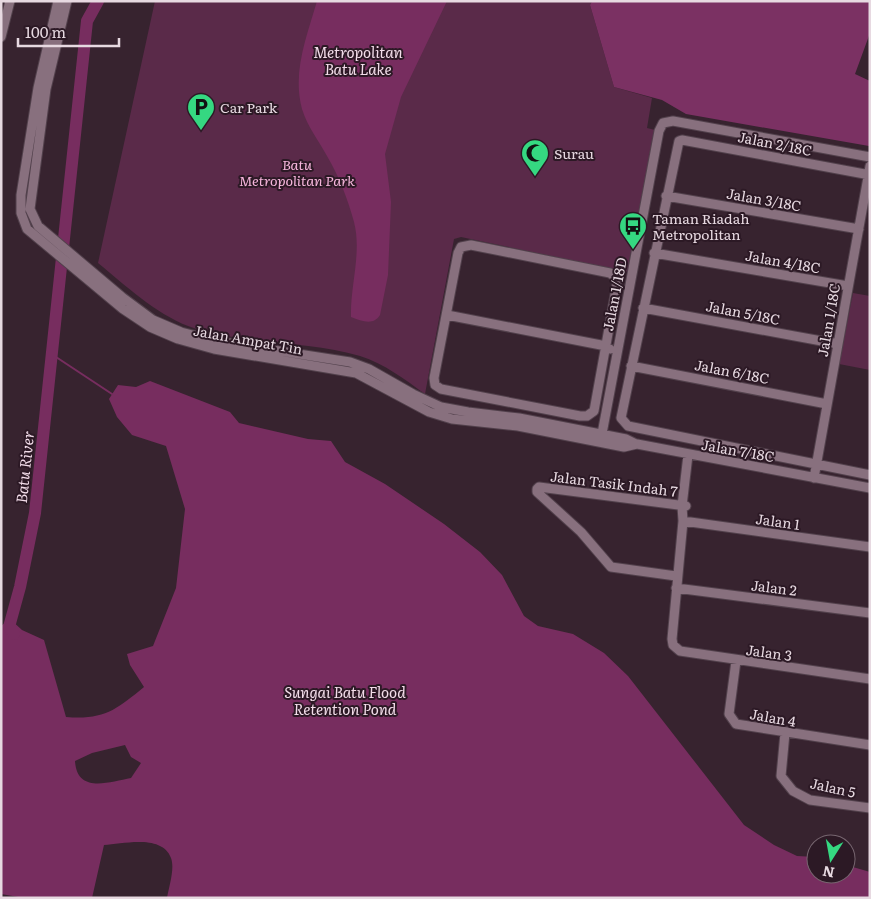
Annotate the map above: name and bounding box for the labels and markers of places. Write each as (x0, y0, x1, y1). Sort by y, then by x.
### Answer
parking icon: Car Park (186, 92, 216, 131)
place label: Car Park (220, 97, 278, 117)
mosque icon: Surau (520, 138, 550, 177)
place label: Surau (554, 143, 594, 163)
place label: Taman Riadah Metropolitan (652, 208, 749, 244)
bus stop icon: Taman Riadah Metropolitan (618, 211, 648, 250)

